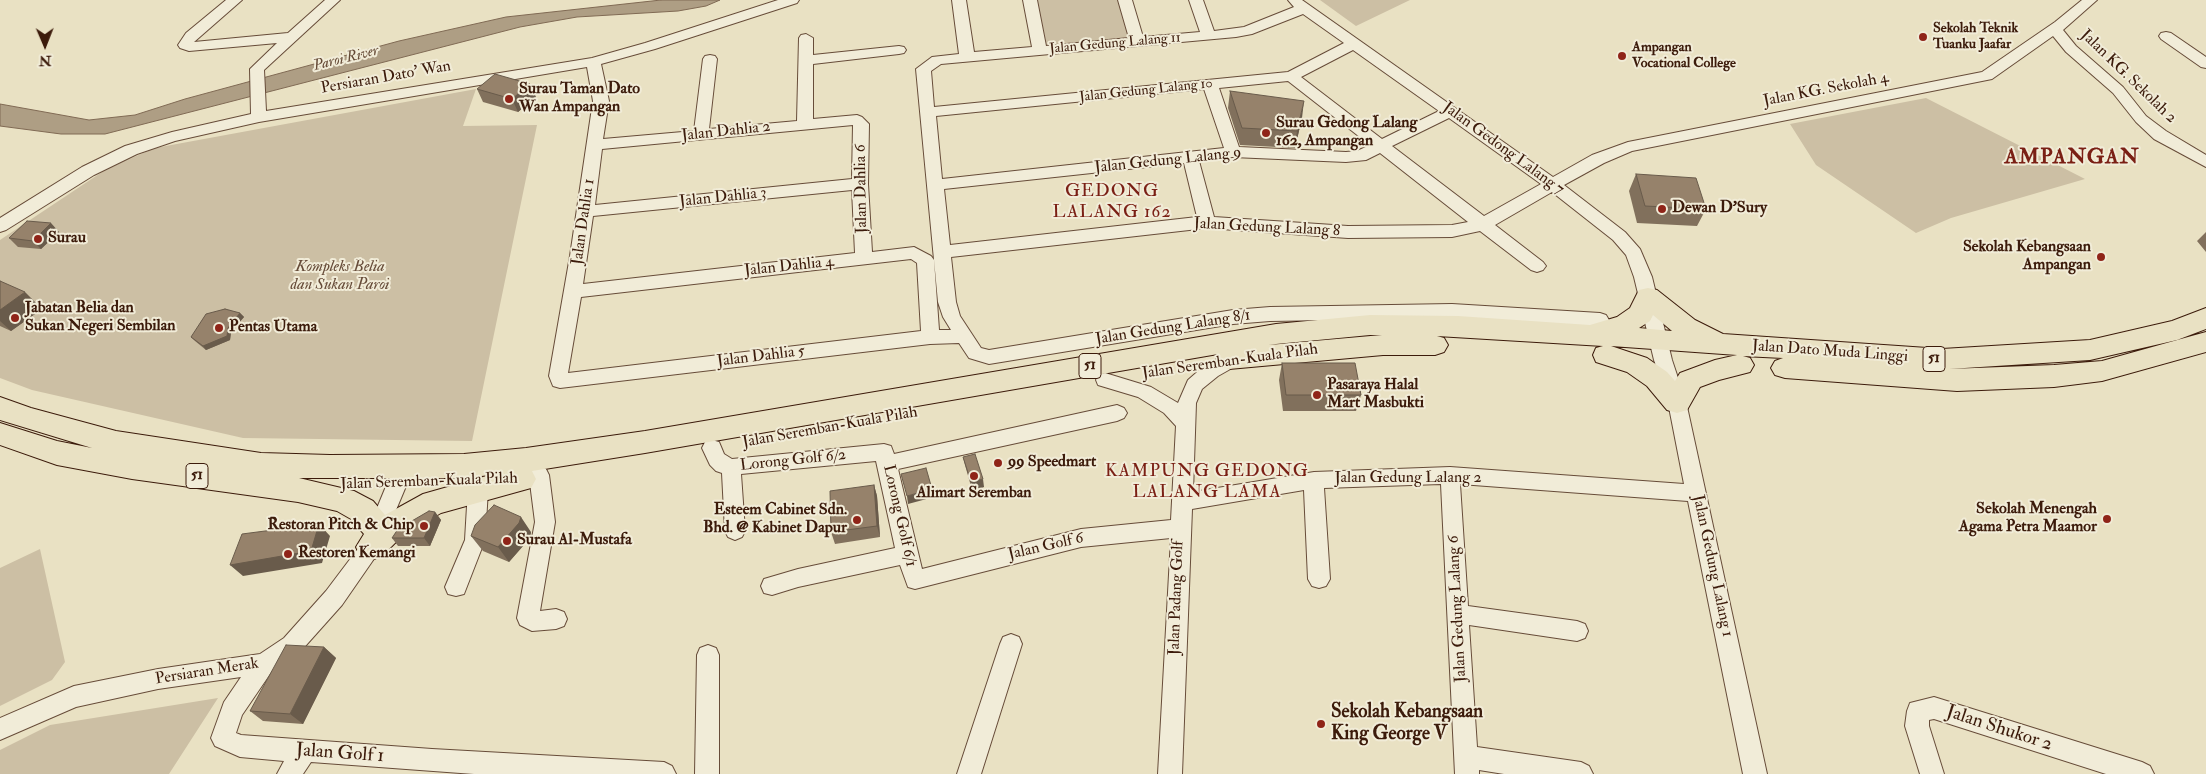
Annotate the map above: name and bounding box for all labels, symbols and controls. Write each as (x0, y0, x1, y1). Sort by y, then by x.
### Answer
north arrow (20, 20, 70, 70)
place label: Sekolah Teknik Tuanku Jaafar (1933, 21, 2018, 54)
street label: Jalan KG. Sekolah 2 (2076, 26, 2180, 128)
street label: Jalan Gedung Lalang 11 (1049, 30, 1181, 58)
marker: Sekolah Teknik Tuanku Jaafar (1917, 31, 1929, 43)
place label: Ampangan Vocational College (1632, 40, 1736, 72)
water label: Paroi River (311, 42, 381, 76)
marker: Ampangan Vocational College (1616, 50, 1628, 62)
text: N (39, 52, 52, 69)
street label: Persiaran Dato' Wan (320, 57, 452, 99)
street label: Jalan KG. Sekolah 4 (1762, 68, 1890, 112)
street label: Jalan Gedung Lalang 10 (1079, 76, 1213, 106)
place label: Surau Taman Dato Wan Ampangan (519, 80, 640, 118)
marker: Surau Taman Dato Wan Ampangan (503, 93, 515, 105)
street label: Jalan Gedong Lalang 7 (1438, 98, 1568, 200)
place label: Surau Gedong Lalang 162, Ampangan (1276, 114, 1417, 152)
street label: Jalan Dahlia 2 (681, 118, 771, 146)
marker: Surau Gedong Lalang 162, Ampangan (1260, 127, 1272, 139)
street label: Jalan Dahlia 6 (852, 144, 872, 234)
street label: Jalan Gedung Lalang 9 (1094, 144, 1242, 178)
district label: AMPANGAN (2004, 145, 2140, 171)
street label: Jalan Dahlia 1 (568, 178, 600, 266)
district label: GEDONG LALANG 162 (1051, 181, 1173, 223)
street label: Jalan Dahlia 3 (679, 184, 767, 212)
place label: Dewan D'Sury (1672, 199, 1767, 219)
marker: Dewan D'Sury (1656, 203, 1668, 215)
street label: Jalan Gedung Lalang 8 (1193, 215, 1341, 241)
place label: Surau (48, 229, 86, 249)
marker: Surau (32, 233, 44, 245)
place label: Sekolah Kebangsaan Ampangan (1963, 238, 2091, 276)
marker: Sekolah Kebangsaan Ampangan (2095, 251, 2107, 263)
street label: Jalan Dahlia 4 (743, 253, 835, 281)
park label: Kompleks Belia dan Sukan Paroi (291, 258, 389, 296)
place label: Jabatan Belia dan Sukan Negeri Sembilan (25, 299, 176, 337)
street label: Jalan Gedung Lalang 8/1 (1094, 306, 1252, 350)
marker: Jabatan Belia dan Sukan Negeri Sembilan (9, 312, 21, 324)
place label: Pentas Utama (229, 318, 317, 338)
marker: Pentas Utama (213, 322, 225, 334)
street label: Jalan Dato Muda Linggi (1751, 337, 1909, 367)
street label: Jalan Seremban-Kuala Pilah (1141, 340, 1319, 384)
street label: Jalan Dahlia 5 (716, 342, 806, 372)
road number: 51 (1923, 346, 1945, 372)
road number: 51 (1079, 354, 1101, 378)
place label: Pasaraya Halal Mart Masbukti (1327, 376, 1424, 414)
marker: Pasaraya Halal Mart Masbukti (1311, 389, 1323, 401)
street label: Jalan Seremban-Kuala Pilah (741, 403, 919, 453)
street label: Lorong Golf 6/2 (739, 446, 847, 476)
place label: 99 Speedmart (1008, 453, 1096, 473)
marker: 99 Speedmart (992, 457, 1004, 469)
district label: KAMPUNG GEDONG LALANG LAMA (1103, 461, 1311, 504)
street label: Lorong Golf 6/1 (878, 463, 920, 569)
road number: 51 (186, 464, 208, 488)
street label: Jalan Seremban-Kuala Pilah (340, 469, 518, 495)
street label: Jalan Gedung Lalang 2 (1334, 469, 1482, 489)
marker: Alimart Seremban (968, 470, 980, 482)
place label: Alimart Seremban (916, 484, 1032, 504)
street label: Jalan Gedung Lalang 1 (1688, 493, 1736, 639)
place label: Sekolah Menengah Agama Petra Maamor (1959, 500, 2097, 538)
place label: Esteem Cabinet Sdn. Bhd. @ Kabinet Dapur (703, 501, 847, 539)
marker: Sekolah Menengah Agama Petra Maamor (2101, 513, 2113, 525)
marker: Esteem Cabinet Sdn. Bhd. @ Kabinet Dapur (851, 514, 863, 526)
place label: Restoran Pitch & Chip (268, 516, 414, 536)
marker: Restoran Pitch & Chip (418, 520, 430, 532)
street label: Jalan Golf 6 (1006, 529, 1086, 565)
place label: Surau Al-Mustafa (517, 531, 632, 551)
marker: Surau Al-Mustafa (501, 535, 513, 547)
street label: Jalan Gedung Lalang 6 (1445, 535, 1471, 683)
street label: Jalan Padang Golf (1165, 540, 1189, 656)
place label: Restoren Kemangi (298, 544, 416, 564)
marker: Restoren Kemangi (282, 548, 294, 560)
street label: Persiaran Merak (154, 654, 260, 690)
street label: Jalan Shukor 2 (1943, 701, 2055, 757)
place label: Sekolah Kebangsaan King George V (1331, 702, 1483, 746)
marker: Sekolah Kebangsaan King George V (1315, 718, 1327, 730)
street label: Jalan Golf 1 (295, 740, 385, 768)

